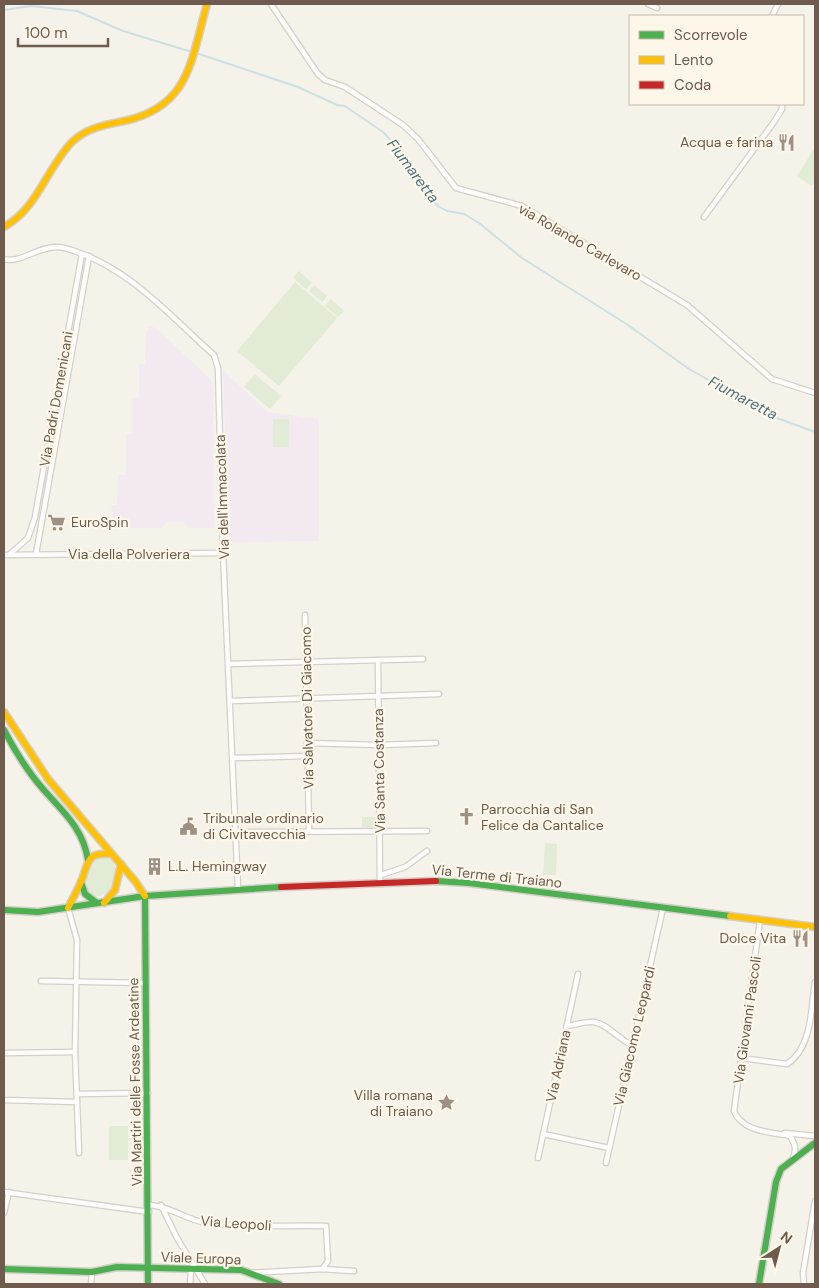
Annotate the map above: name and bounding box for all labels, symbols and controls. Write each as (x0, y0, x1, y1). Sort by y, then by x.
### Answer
scale bar (18, 15, 108, 47)
legend (629, 15, 804, 105)
text: 100 m (25, 23, 68, 43)
text: Scorrevole (674, 25, 748, 45)
text: Lento (674, 50, 713, 70)
text: Coda (674, 75, 711, 95)
restaurant icon: Acqua e farina (777, 132, 797, 152)
place label: Acqua e farina (680, 133, 773, 151)
water label: Fiumaretta (382, 135, 444, 207)
street label: via Rolando Carlevaro (515, 199, 645, 285)
street label: Via Padri Domenicani (35, 330, 77, 468)
water label: Fiumaretta (705, 371, 781, 425)
street label: Via dell'Immacolata (211, 434, 233, 560)
supermarket icon: EuroSpin (47, 512, 67, 532)
place label: EuroSpin (71, 513, 128, 531)
street label: Via della Polveriera (68, 545, 190, 563)
street label: Via Salvatore Di Giacomo (297, 626, 317, 790)
street label: Via Santa Costanza (369, 708, 389, 834)
place label: Parrocchia di San Felice da Cantalice (481, 800, 604, 834)
church icon: Parrocchia di San Felice da Cantalice (457, 807, 477, 827)
place label: Tribunale ordinario di Civitavecchia (203, 809, 324, 843)
public building icon: Tribunale ordinario di Civitavecchia (179, 816, 199, 836)
building icon: L.L. Hemingway (144, 856, 164, 876)
place label: L.L. Hemingway (168, 857, 267, 875)
street label: Via Terme di Traiano (431, 860, 563, 892)
restaurant icon: Dolce Vita (790, 928, 810, 948)
place label: Dolce Vita (719, 929, 786, 947)
street label: Via Giovanni Pascoli (729, 955, 765, 1085)
street label: Via Giacomo Leopardi (609, 964, 659, 1108)
street label: Via Martiri delle Fosse Ardeatine (124, 977, 146, 1187)
street label: Via Adriana (542, 1028, 574, 1104)
place label: Villa romana di Traiano (354, 1086, 433, 1120)
place icon: Villa romana di Traiano (437, 1093, 457, 1113)
street label: Via Leopoli (200, 1212, 272, 1234)
north arrow (754, 1223, 804, 1273)
text: N (777, 1227, 796, 1248)
street label: Viale Europa (160, 1248, 242, 1268)

